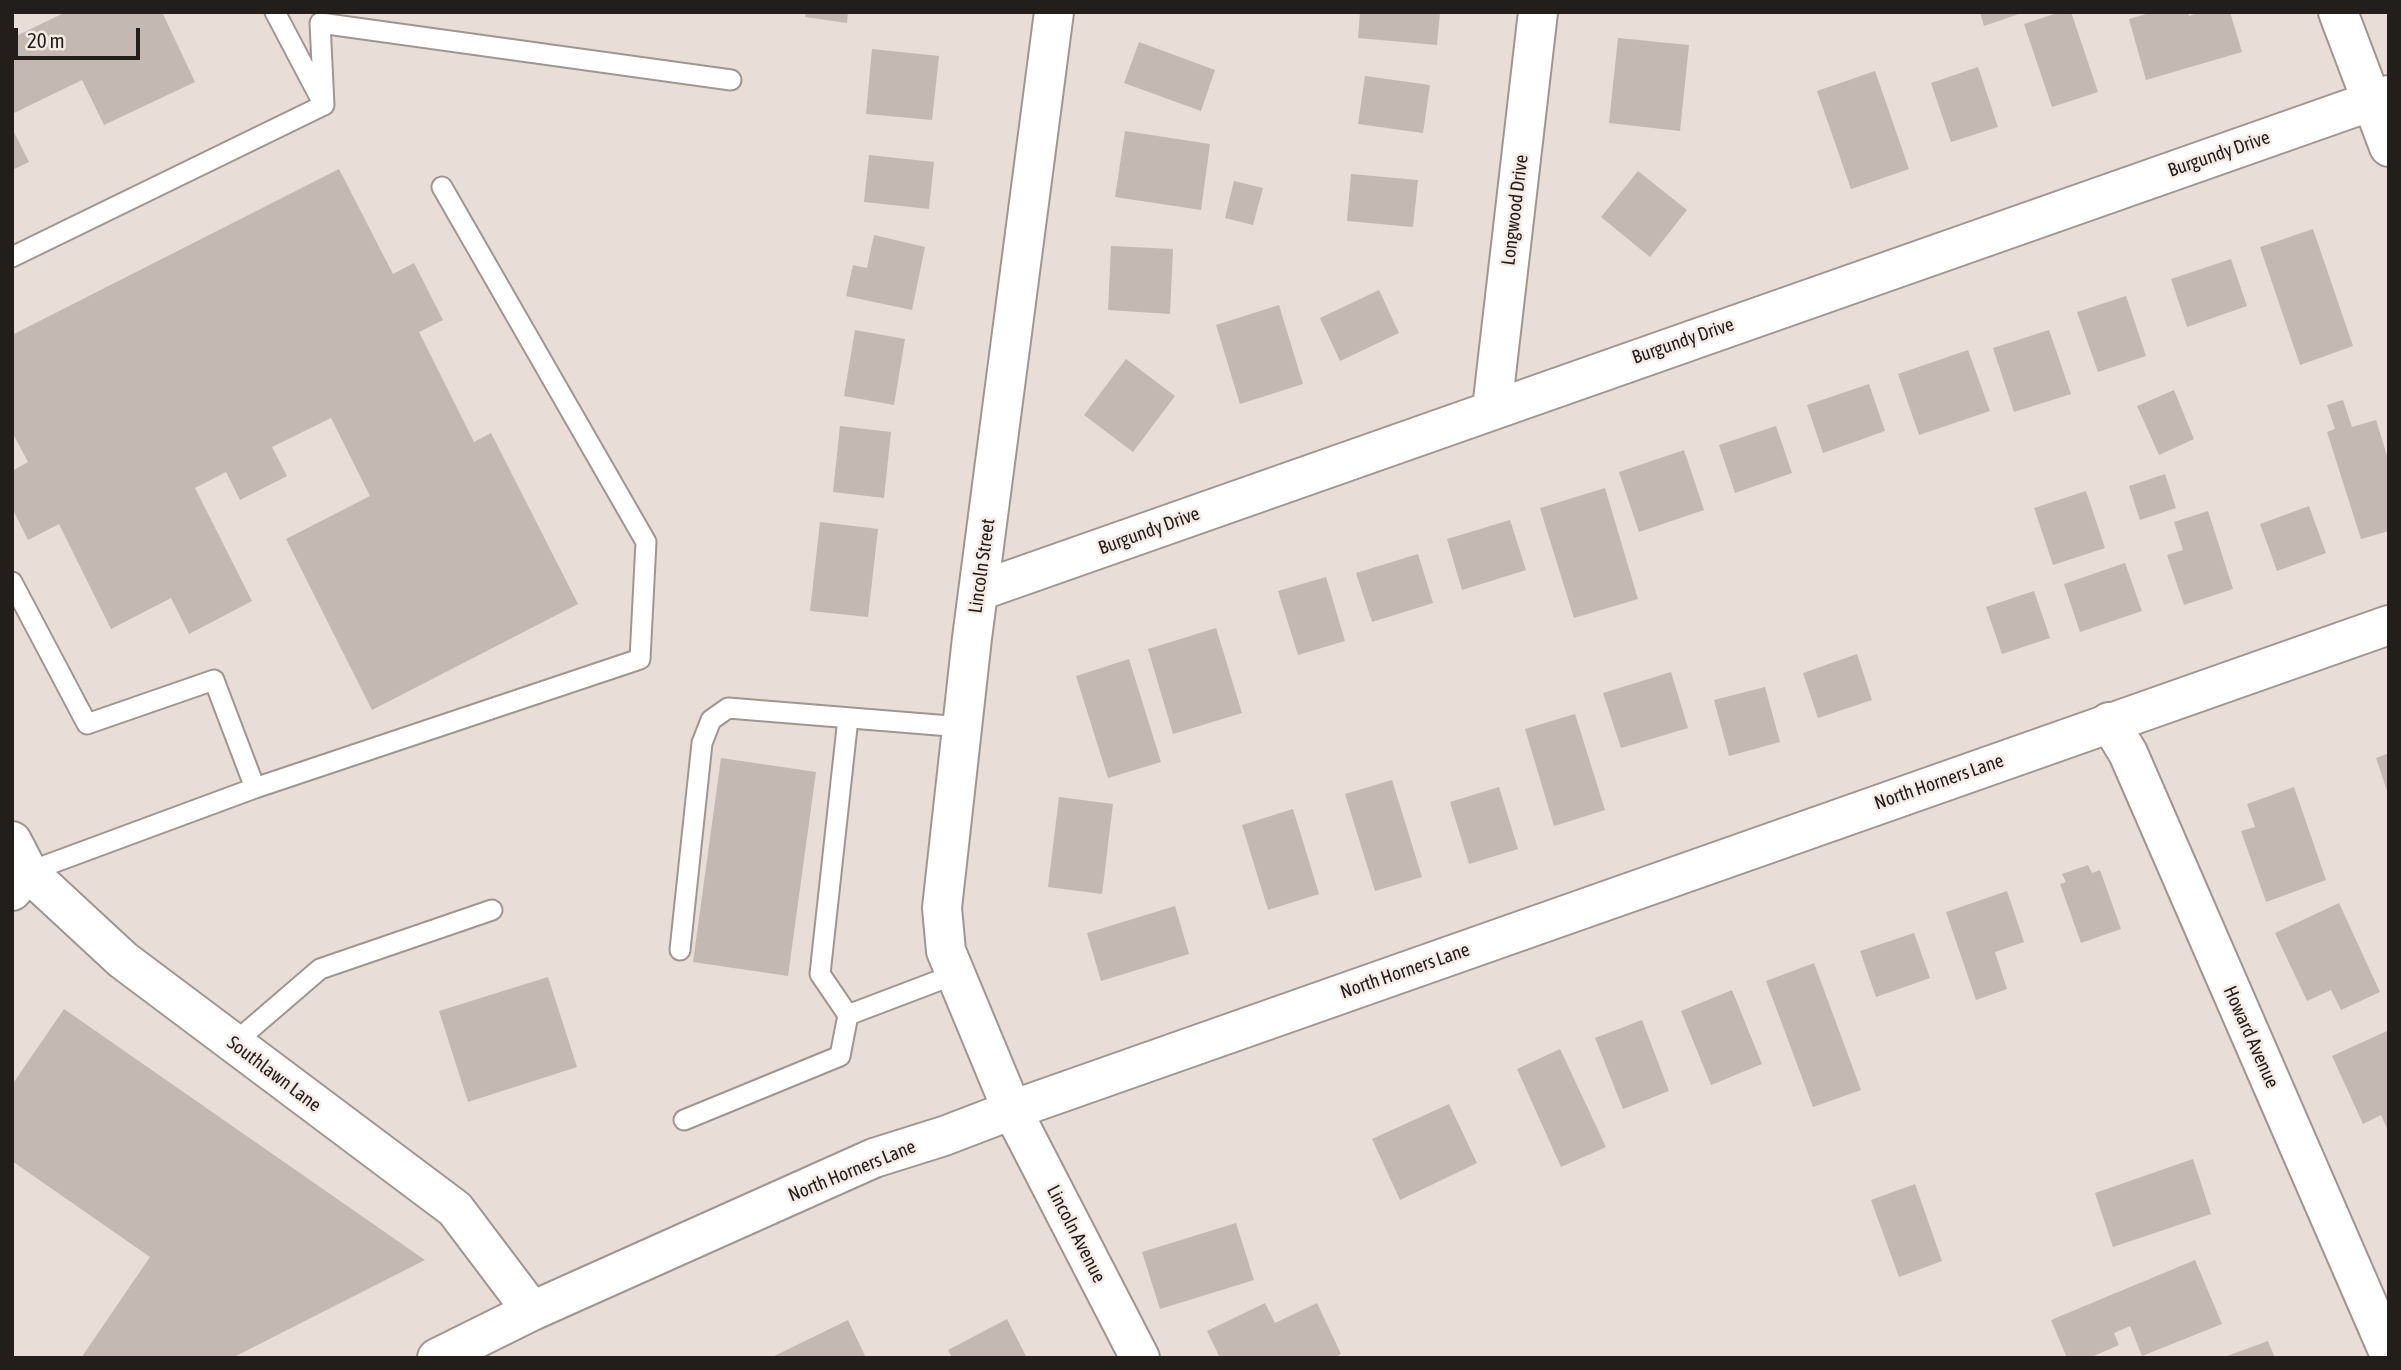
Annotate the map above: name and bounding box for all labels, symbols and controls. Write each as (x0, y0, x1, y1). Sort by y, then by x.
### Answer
scale bar (18, 14, 144, 58)
text: 20 m (27, 28, 65, 52)
street label: Burgundy Drive (2165, 126, 2273, 182)
street label: Longwood Drive (1497, 153, 1533, 267)
street label: Burgundy Drive (1629, 313, 1737, 369)
street label: Burgundy Drive (1095, 502, 1203, 560)
street label: Lincoln Street (964, 517, 1000, 615)
street label: North Horners Lane (1871, 749, 2007, 815)
street label: North Horners Lane (1337, 938, 1473, 1004)
street label: Howard Avenue (2218, 982, 2284, 1092)
street label: Southlawn Lane (222, 1031, 326, 1117)
street label: North Horners Lane (785, 1135, 919, 1207)
street label: Lincoln Avenue (1042, 1181, 1110, 1287)

